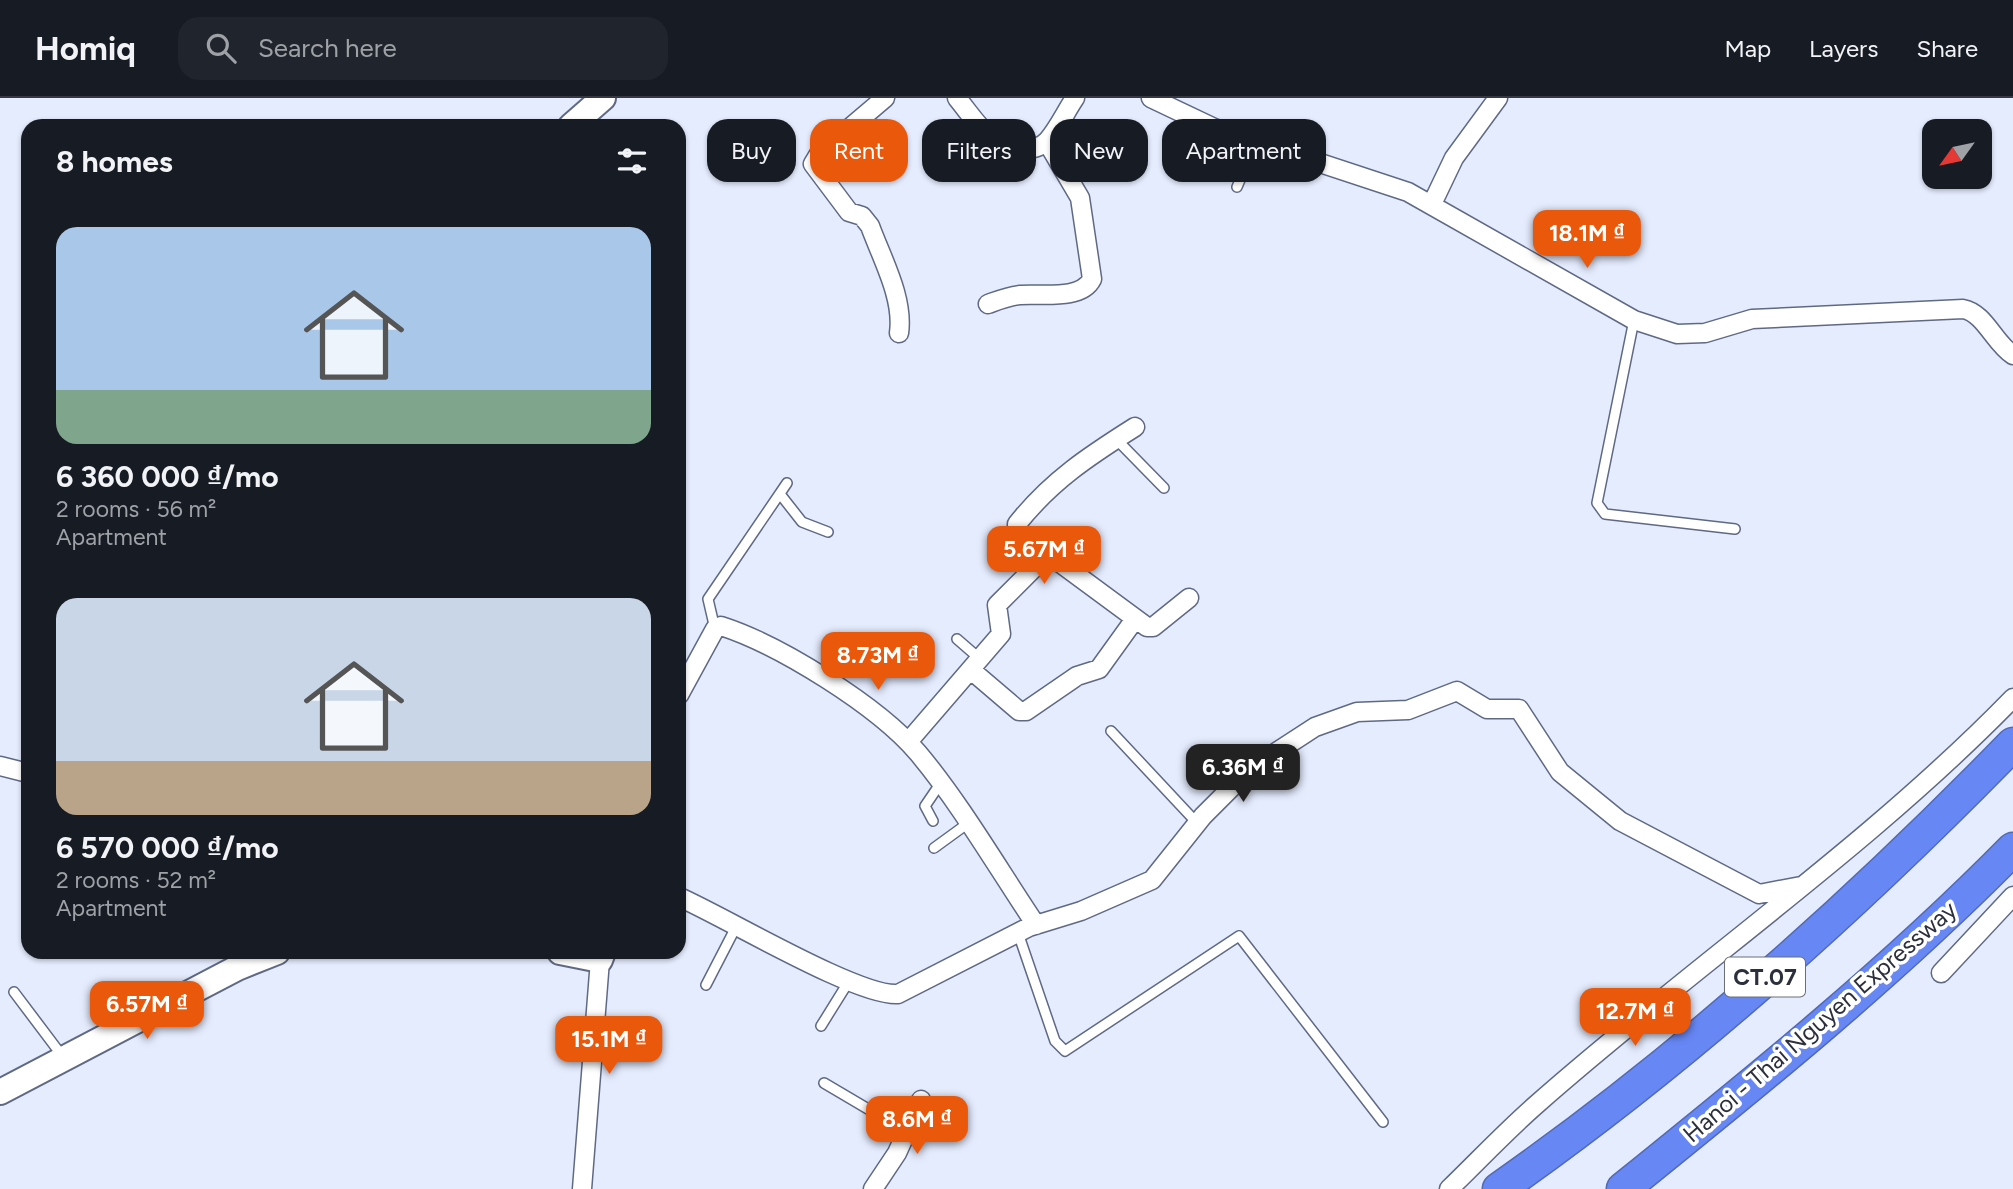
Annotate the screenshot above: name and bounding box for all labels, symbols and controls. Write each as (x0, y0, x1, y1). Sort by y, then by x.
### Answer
search box (178, 17, 668, 80)
text: Homiq (35, 29, 136, 68)
icon: search (202, 29, 240, 67)
text: Search here (258, 32, 397, 64)
text: Map (1724, 34, 1771, 63)
text: Layers (1809, 34, 1878, 63)
text: Share (1916, 34, 1978, 63)
chip: Buy (707, 119, 796, 182)
chip: Rent (810, 119, 908, 182)
chip: Filters (922, 119, 1036, 182)
chip: New (1050, 119, 1148, 182)
chip: Apartment (1162, 119, 1326, 182)
north arrow (1922, 119, 1992, 189)
map controls (1922, 119, 1992, 189)
icon: filters (613, 142, 651, 180)
text: 8 homes (56, 143, 173, 180)
pin: 18.1M ₫ (1522, 211, 1652, 270)
text: 18.1M ₫ (1549, 219, 1625, 247)
icon: home (291, 272, 417, 398)
text: 6 360 000 ₫/mo (56, 458, 279, 495)
text: 2 rooms · 56 m² (56, 495, 216, 523)
text: Apartment (56, 523, 167, 551)
pin: 5.67M ₫ (979, 526, 1109, 586)
text: 5.67M ₫ (1003, 535, 1085, 563)
pin: 8.73M ₫ (813, 632, 943, 692)
text: 8.73M ₫ (837, 641, 919, 669)
icon: home (291, 643, 417, 769)
pin: 6.36M ₫ (1178, 744, 1308, 804)
text: 6.36M ₫ (1202, 753, 1284, 781)
text: 6 570 000 ₫/mo (56, 829, 279, 866)
text: 2 rooms · 52 m² (56, 866, 216, 894)
text: Apartment (56, 894, 167, 922)
street label: Hanoi - Thai Nguyen Expressway (1677, 895, 1963, 1148)
road number: CT.07 (1725, 958, 1805, 996)
pin: 6.57M ₫ (82, 982, 212, 1041)
pin: 12.7M ₫ (1570, 988, 1700, 1048)
text: 6.57M ₫ (106, 990, 188, 1018)
text: 12.7M ₫ (1596, 997, 1674, 1025)
pin: 15.1M ₫ (544, 1016, 674, 1076)
text: 15.1M ₫ (571, 1025, 647, 1053)
pin: 8.6M ₫ (860, 1096, 974, 1156)
text: 8.6M ₫ (882, 1105, 952, 1133)

